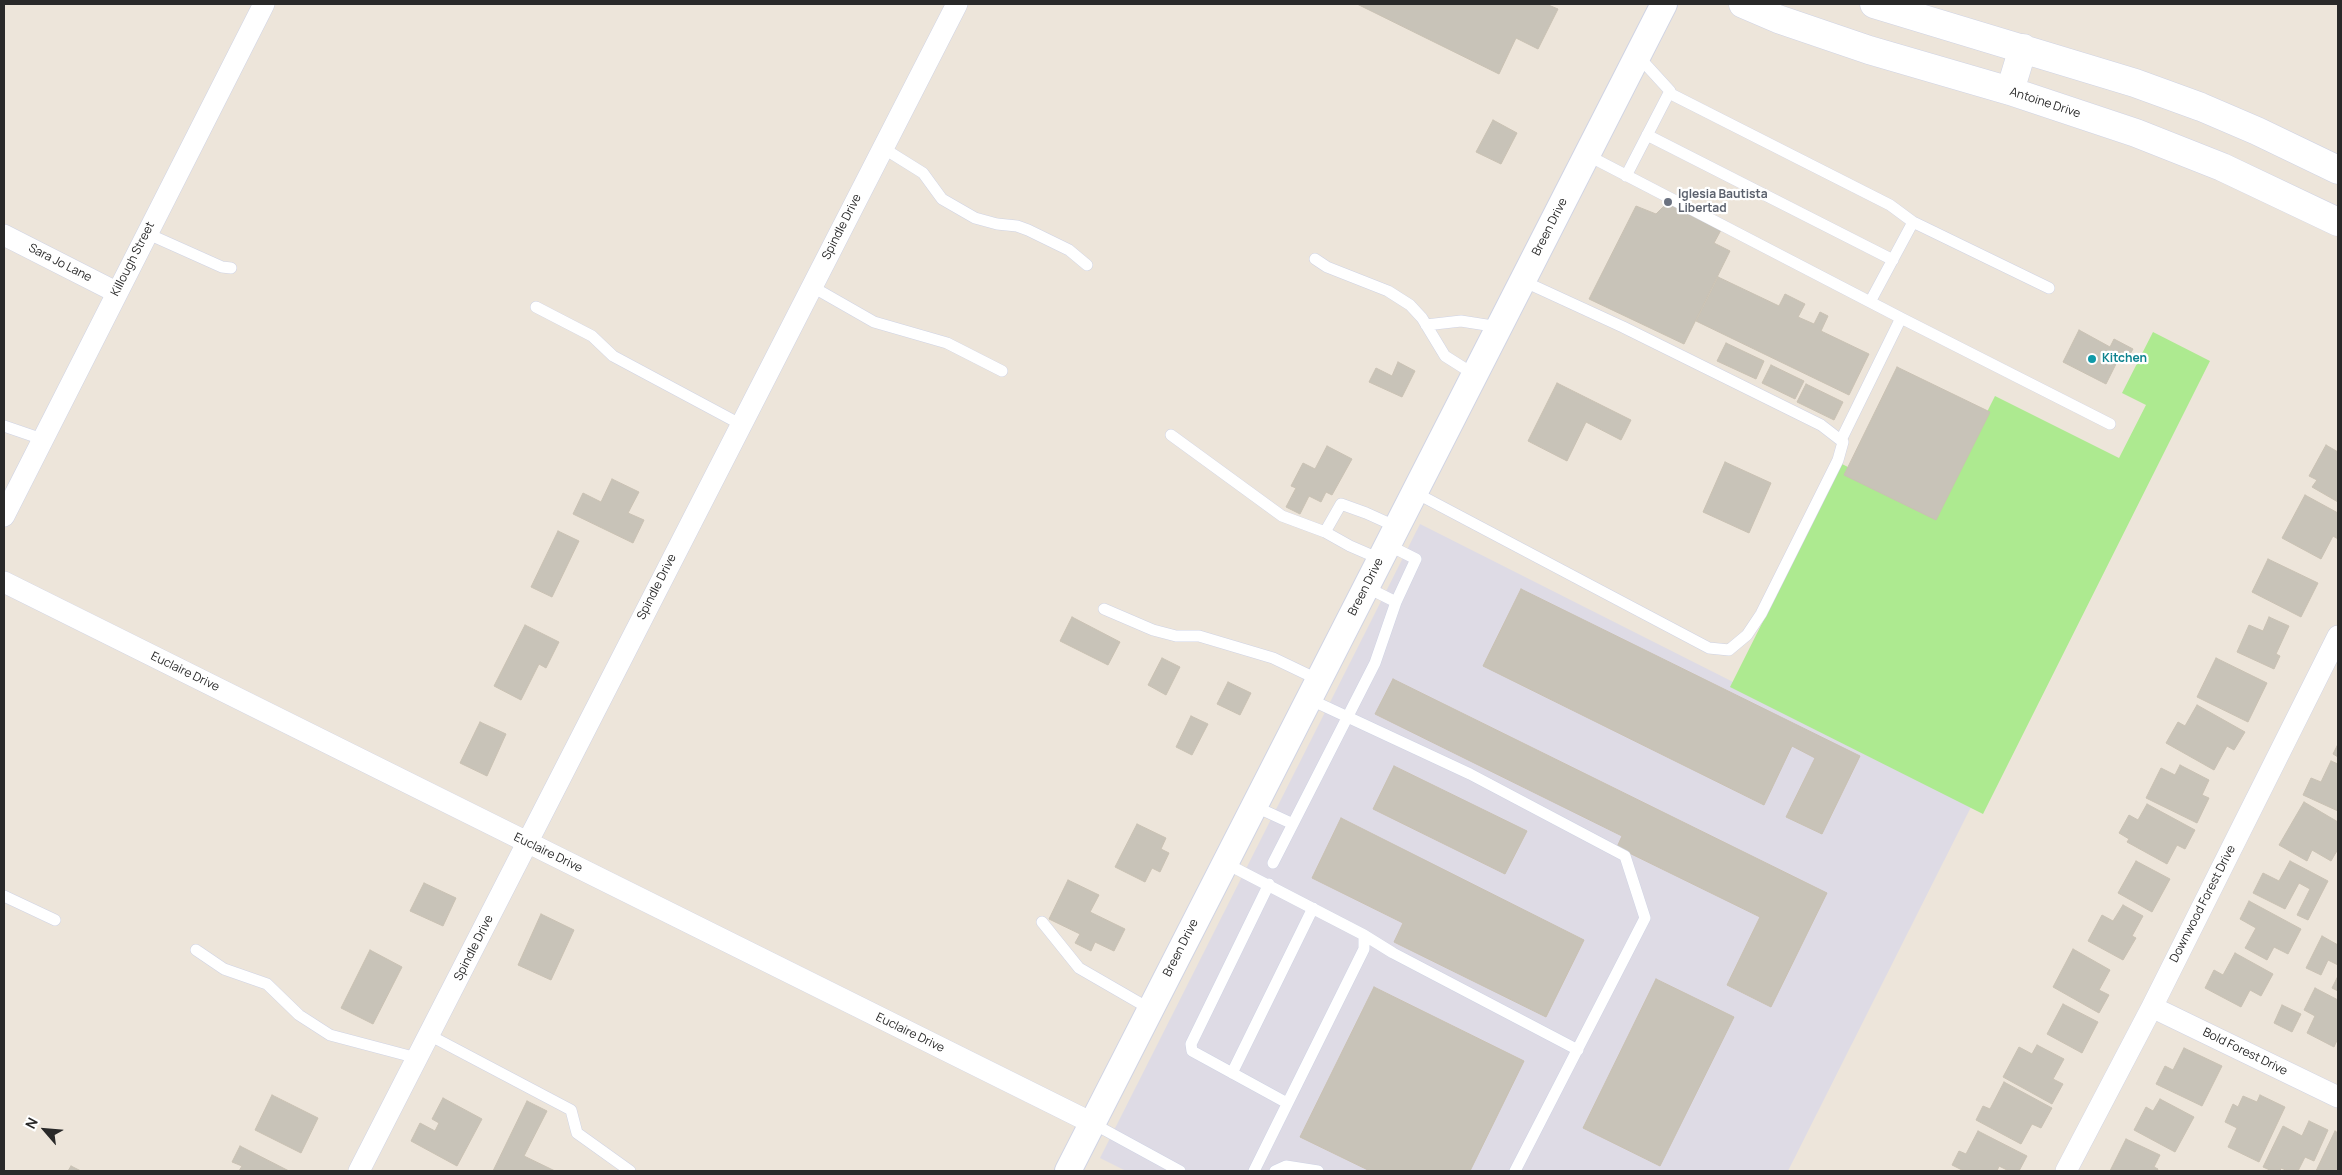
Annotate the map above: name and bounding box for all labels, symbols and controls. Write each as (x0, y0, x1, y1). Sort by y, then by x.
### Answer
street label: Antoine Drive (2008, 85, 2082, 121)
place label: Iglesia Bautista Libertad (1678, 188, 1768, 216)
street label: Spindle Drive (819, 192, 865, 262)
street label: Breen Drive (1529, 196, 1571, 258)
marker: Iglesia Bautista Libertad (1662, 196, 1674, 208)
street label: Killough Street (108, 219, 158, 299)
street label: Sara Jo Lane (26, 241, 94, 285)
place label: Kitchen (2102, 352, 2147, 366)
marker: Kitchen (2086, 353, 2098, 365)
street label: Spindle Drive (634, 552, 680, 622)
street label: Breen Drive (1345, 556, 1387, 618)
street label: Euclaire Drive (148, 649, 222, 695)
street label: Euclaire Drive (511, 830, 585, 876)
street label: Downwood Forest Drive (2167, 843, 2239, 965)
street label: Spindle Drive (451, 913, 497, 983)
street label: Breen Drive (1160, 917, 1202, 979)
street label: Euclaire Drive (873, 1010, 947, 1056)
street label: Bold Forest Drive (2200, 1025, 2290, 1079)
north arrow (20, 1105, 70, 1155)
text: N (20, 1114, 42, 1132)

